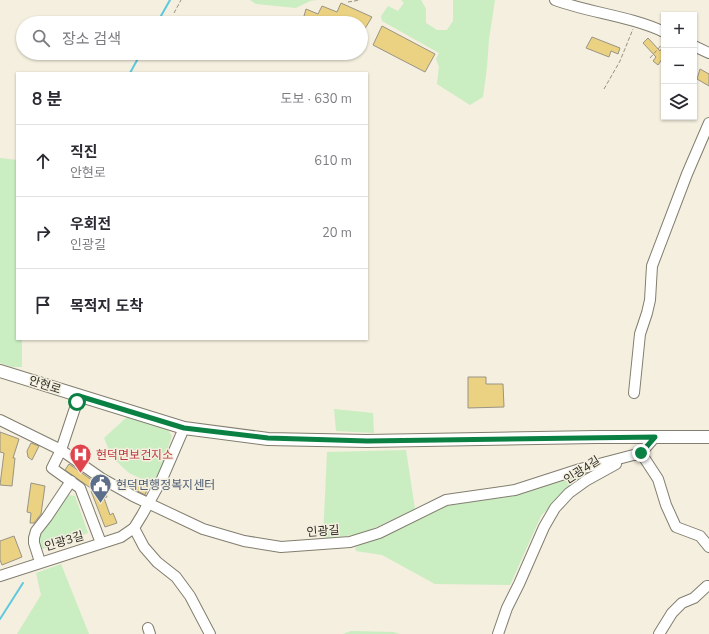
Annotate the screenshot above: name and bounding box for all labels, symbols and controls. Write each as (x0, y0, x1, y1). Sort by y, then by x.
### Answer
map controls (661, 12, 697, 120)
button: + (661, 12, 697, 48)
search box (16, 16, 368, 60)
icon: search (30, 27, 52, 49)
text: 장소 검색 (62, 29, 121, 49)
button: − (661, 48, 697, 84)
button: layers (661, 84, 697, 120)
text: 8 분 (32, 88, 62, 111)
text: 도보 · 630 m (281, 90, 352, 108)
text: 직진 (70, 142, 98, 162)
icon: ahead (32, 150, 54, 172)
text: 610 m (314, 152, 352, 170)
text: 안현로 (70, 164, 106, 182)
text: 우회전 (70, 214, 111, 234)
icon: right (32, 222, 54, 244)
text: 20 m (322, 224, 352, 242)
text: 인광길 (70, 236, 106, 254)
icon: arrive (32, 294, 54, 316)
text: 목적지 도착 (70, 296, 143, 316)
street label: 안현로 (27, 372, 63, 398)
route start (68, 393, 86, 411)
hospital icon: 현덕면보건지소 (68, 442, 94, 475)
route end (632, 444, 650, 462)
place label: 현덕면보건지소 (96, 447, 173, 463)
street label: 인광4길 (561, 452, 603, 488)
public building icon: 현덕면행정복지센터 (88, 472, 114, 505)
place label: 현덕면행정복지센터 (116, 477, 215, 493)
street label: 인광길 (306, 522, 340, 540)
street label: 인광3길 (42, 527, 86, 555)

